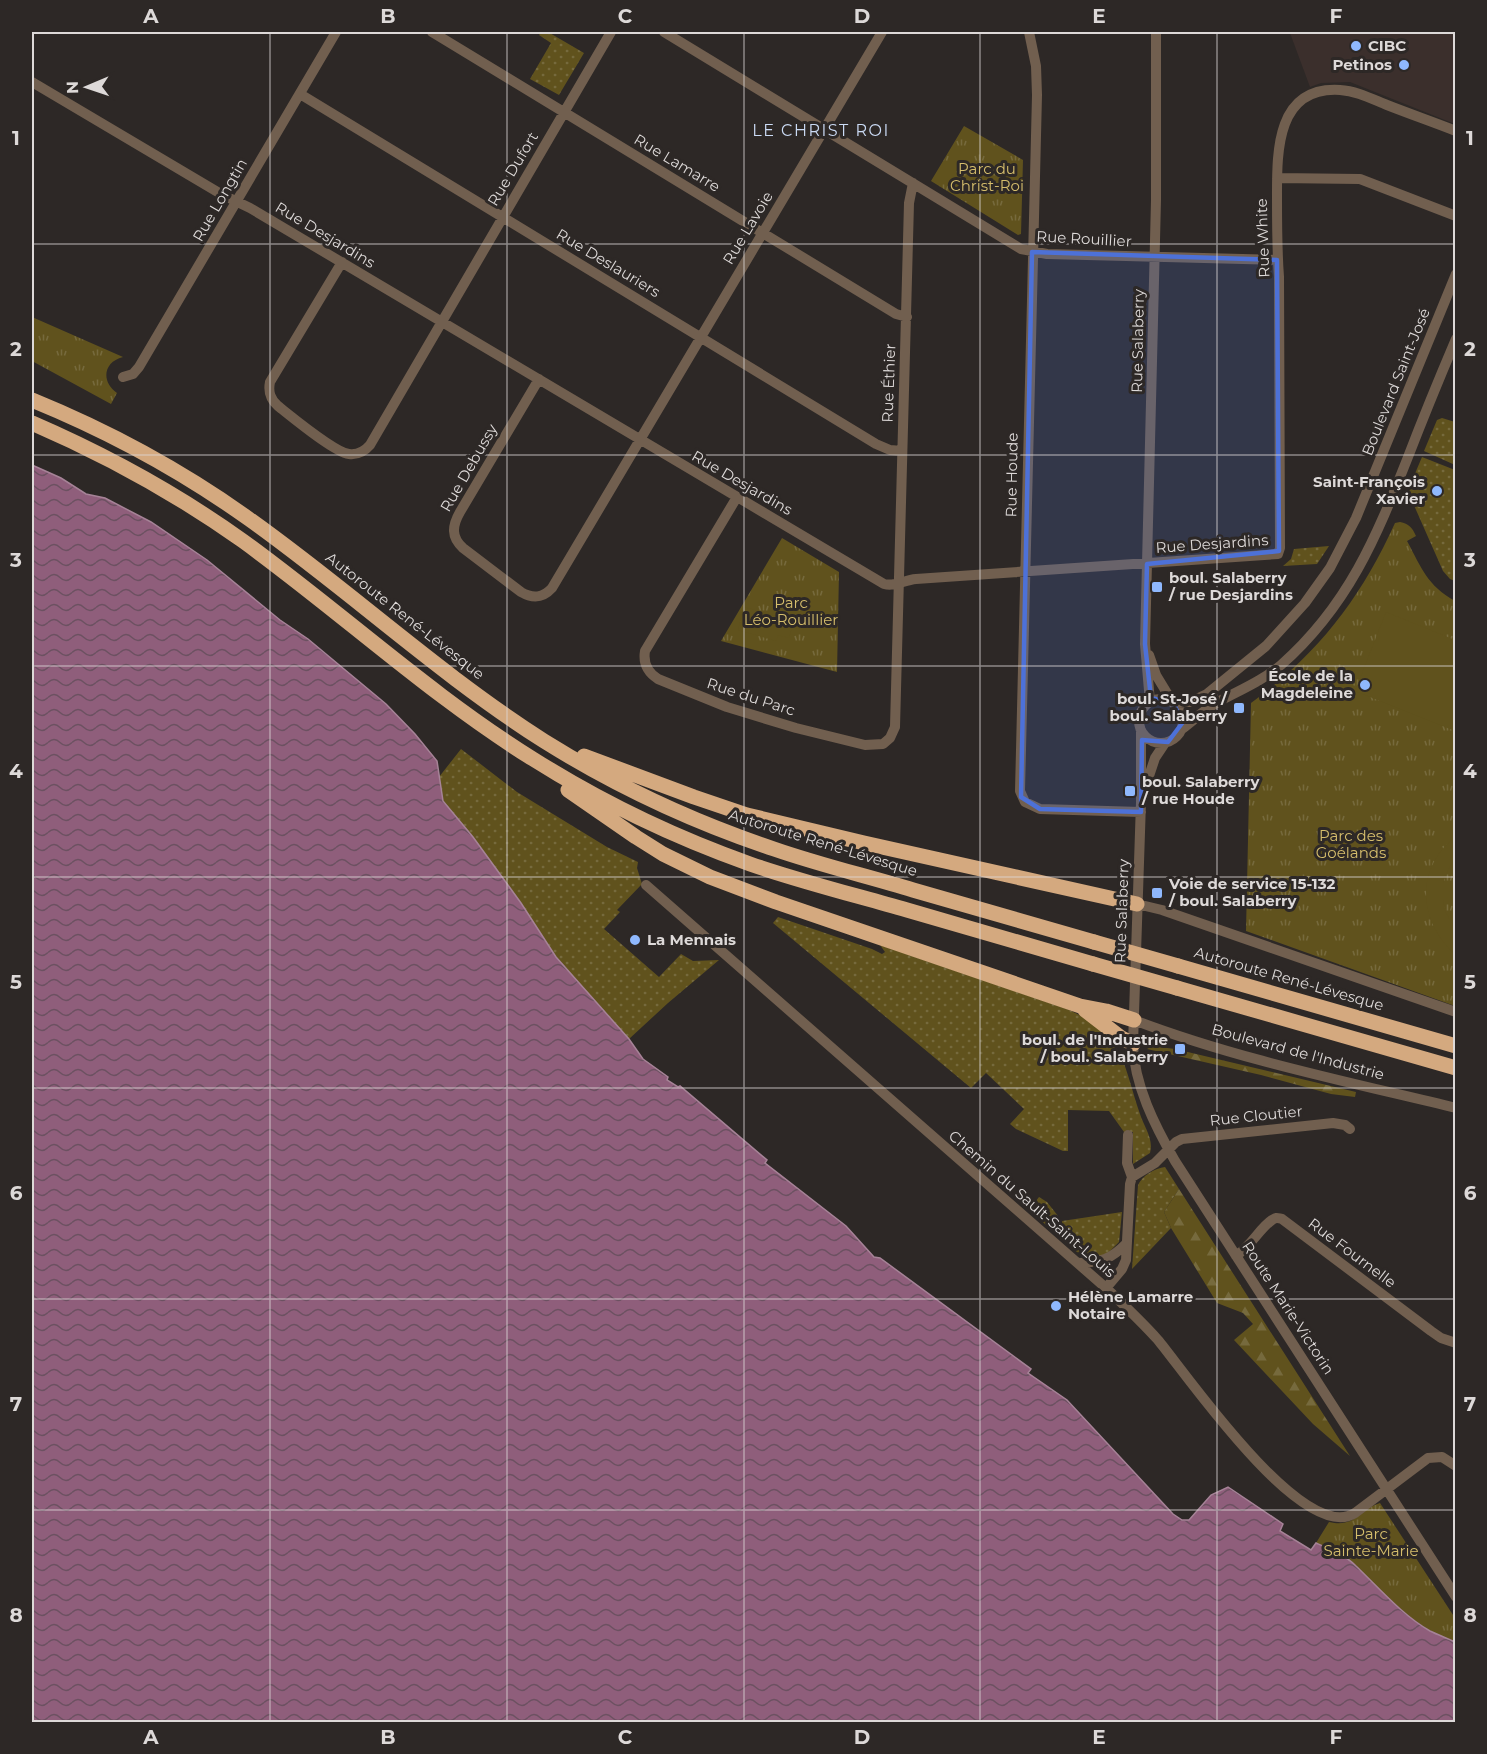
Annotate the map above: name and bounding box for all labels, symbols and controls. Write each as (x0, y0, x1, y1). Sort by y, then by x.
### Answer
text: A (142, 4, 159, 28)
text: B (380, 4, 396, 28)
text: C (618, 4, 633, 28)
text: D (854, 4, 870, 28)
text: E (1092, 4, 1106, 28)
text: F (1330, 4, 1343, 28)
place label: CIBC (1368, 36, 1406, 55)
marker: CIBC (1349, 39, 1363, 53)
place label: Petinos (1332, 55, 1392, 74)
north arrow (57, 57, 117, 117)
marker: Petinos (1397, 58, 1411, 72)
text: N (63, 81, 82, 94)
district label: LE CHRIST ROI (752, 121, 890, 140)
text: 1 (12, 126, 20, 150)
text: 1 (1466, 126, 1474, 150)
street label: Rue Dufort (483, 128, 542, 209)
street label: Rue Lamarre (631, 129, 724, 196)
street label: Rue Longtin (188, 155, 251, 245)
park label: Parc du Christ-Roi (950, 159, 1024, 195)
street label: Rue Lavoie (718, 188, 777, 268)
street label: Rue Desjardins (272, 197, 379, 272)
street label: Rue White (1252, 198, 1273, 278)
street label: Rue Deslauriers (553, 224, 664, 301)
street label: Rue Rouillier (1036, 227, 1132, 250)
street label: Rue Salaberry (1127, 288, 1148, 393)
street label: Boulevard Saint-José (1357, 305, 1434, 458)
text: 2 (10, 337, 22, 361)
text: 2 (1464, 337, 1476, 361)
street label: Rue Éthier (878, 343, 899, 423)
street label: Rue Debussy (436, 420, 502, 515)
street label: Rue Houde (1001, 432, 1022, 518)
street label: Rue Desjardins (689, 446, 796, 519)
place label: Saint-François Xavier (1313, 472, 1426, 508)
marker: Saint-François Xavier (1430, 484, 1444, 498)
street label: Rue Desjardins (1155, 530, 1269, 557)
text: 3 (9, 548, 22, 572)
street label: Autoroute René-Lévesque (322, 548, 488, 683)
text: 3 (1463, 548, 1476, 572)
place label: boul. Salaberry / rue Desjardins (1168, 568, 1293, 604)
marker: boul. Salaberry / rue Desjardins (1150, 580, 1164, 594)
park label: Parc Léo-Rouillier (744, 593, 838, 629)
place label: École de la Magdeleine (1261, 666, 1353, 702)
street label: Rue du Parc (705, 673, 798, 720)
marker: École de la Magdeleine (1358, 678, 1372, 692)
place label: boul. St-José / boul. Salaberry (1110, 689, 1228, 725)
marker: boul. St-José / boul. Salaberry (1232, 701, 1246, 715)
text: 4 (9, 759, 23, 783)
text: 4 (1463, 759, 1477, 783)
place label: boul. Salaberry / rue Houde (1141, 772, 1260, 808)
marker: boul. Salaberry / rue Houde (1123, 784, 1137, 798)
street label: Autoroute René-Lévesque (727, 805, 920, 880)
park label: Parc des Goélands (1316, 826, 1386, 862)
street label: Rue Salaberry (1110, 858, 1133, 963)
place label: Voie de service 15-132 / boul. Salaberry (1168, 874, 1336, 910)
marker: Voie de service 15-132 / boul. Salaberry (1150, 886, 1164, 900)
place label: La Mennais (647, 930, 736, 949)
marker: La Mennais (628, 933, 642, 947)
street label: Autoroute René-Lévesque (1192, 942, 1386, 1015)
text: 5 (10, 970, 22, 994)
text: 5 (1464, 970, 1476, 994)
street label: Boulevard de l'Industrie (1210, 1019, 1387, 1084)
place label: boul. de l'Industrie / boul. Salaberry (1022, 1030, 1169, 1066)
marker: boul. de l'Industrie / boul. Salaberry (1173, 1042, 1187, 1056)
street label: Rue Cloutier (1209, 1101, 1303, 1130)
street label: Chemin du Sault-Saint-Louis (945, 1126, 1120, 1281)
text: 6 (10, 1181, 23, 1205)
text: 6 (1464, 1181, 1477, 1205)
street label: Rue Fournelle (1305, 1213, 1400, 1292)
street label: Route Marie-Victorin (1238, 1238, 1339, 1378)
place label: Hélène Lamarre Notaire (1068, 1287, 1193, 1323)
marker: Hélène Lamarre Notaire (1049, 1299, 1063, 1313)
text: 7 (10, 1392, 22, 1416)
text: 7 (1464, 1392, 1476, 1416)
park label: Parc Sainte-Marie (1323, 1524, 1419, 1560)
text: 8 (9, 1603, 23, 1627)
text: 8 (1463, 1603, 1477, 1627)
text: A (142, 1725, 159, 1749)
text: B (380, 1725, 396, 1749)
text: C (618, 1725, 633, 1749)
text: D (854, 1725, 870, 1749)
text: E (1092, 1725, 1106, 1749)
text: F (1330, 1725, 1343, 1749)

